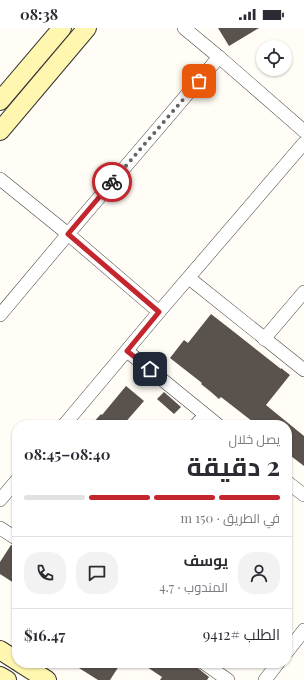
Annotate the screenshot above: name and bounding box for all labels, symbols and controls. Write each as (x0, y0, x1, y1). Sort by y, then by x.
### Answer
text: 08:38 (20, 4, 58, 24)
map controls (256, 40, 292, 76)
button: locate (256, 40, 292, 76)
pin (182, 64, 216, 98)
icon: bag (188, 70, 210, 92)
courier (92, 162, 132, 202)
icon: bike (101, 171, 123, 193)
pin (133, 352, 167, 386)
icon: home (139, 358, 161, 380)
text: يصل خلال (229, 430, 280, 447)
text: 08:40–08:45 (24, 444, 110, 464)
text: 2 دقيقة (187, 448, 280, 483)
text: في الطريق · 150 m (181, 509, 280, 526)
text: يوسف (183, 550, 228, 570)
button: phone (24, 552, 66, 594)
button: chat (76, 552, 118, 594)
button: person (238, 552, 280, 594)
text: المندوب · 4.7 (159, 578, 228, 595)
text: الطلب #9412 (203, 624, 280, 644)
text: $16.47 (24, 625, 65, 645)

